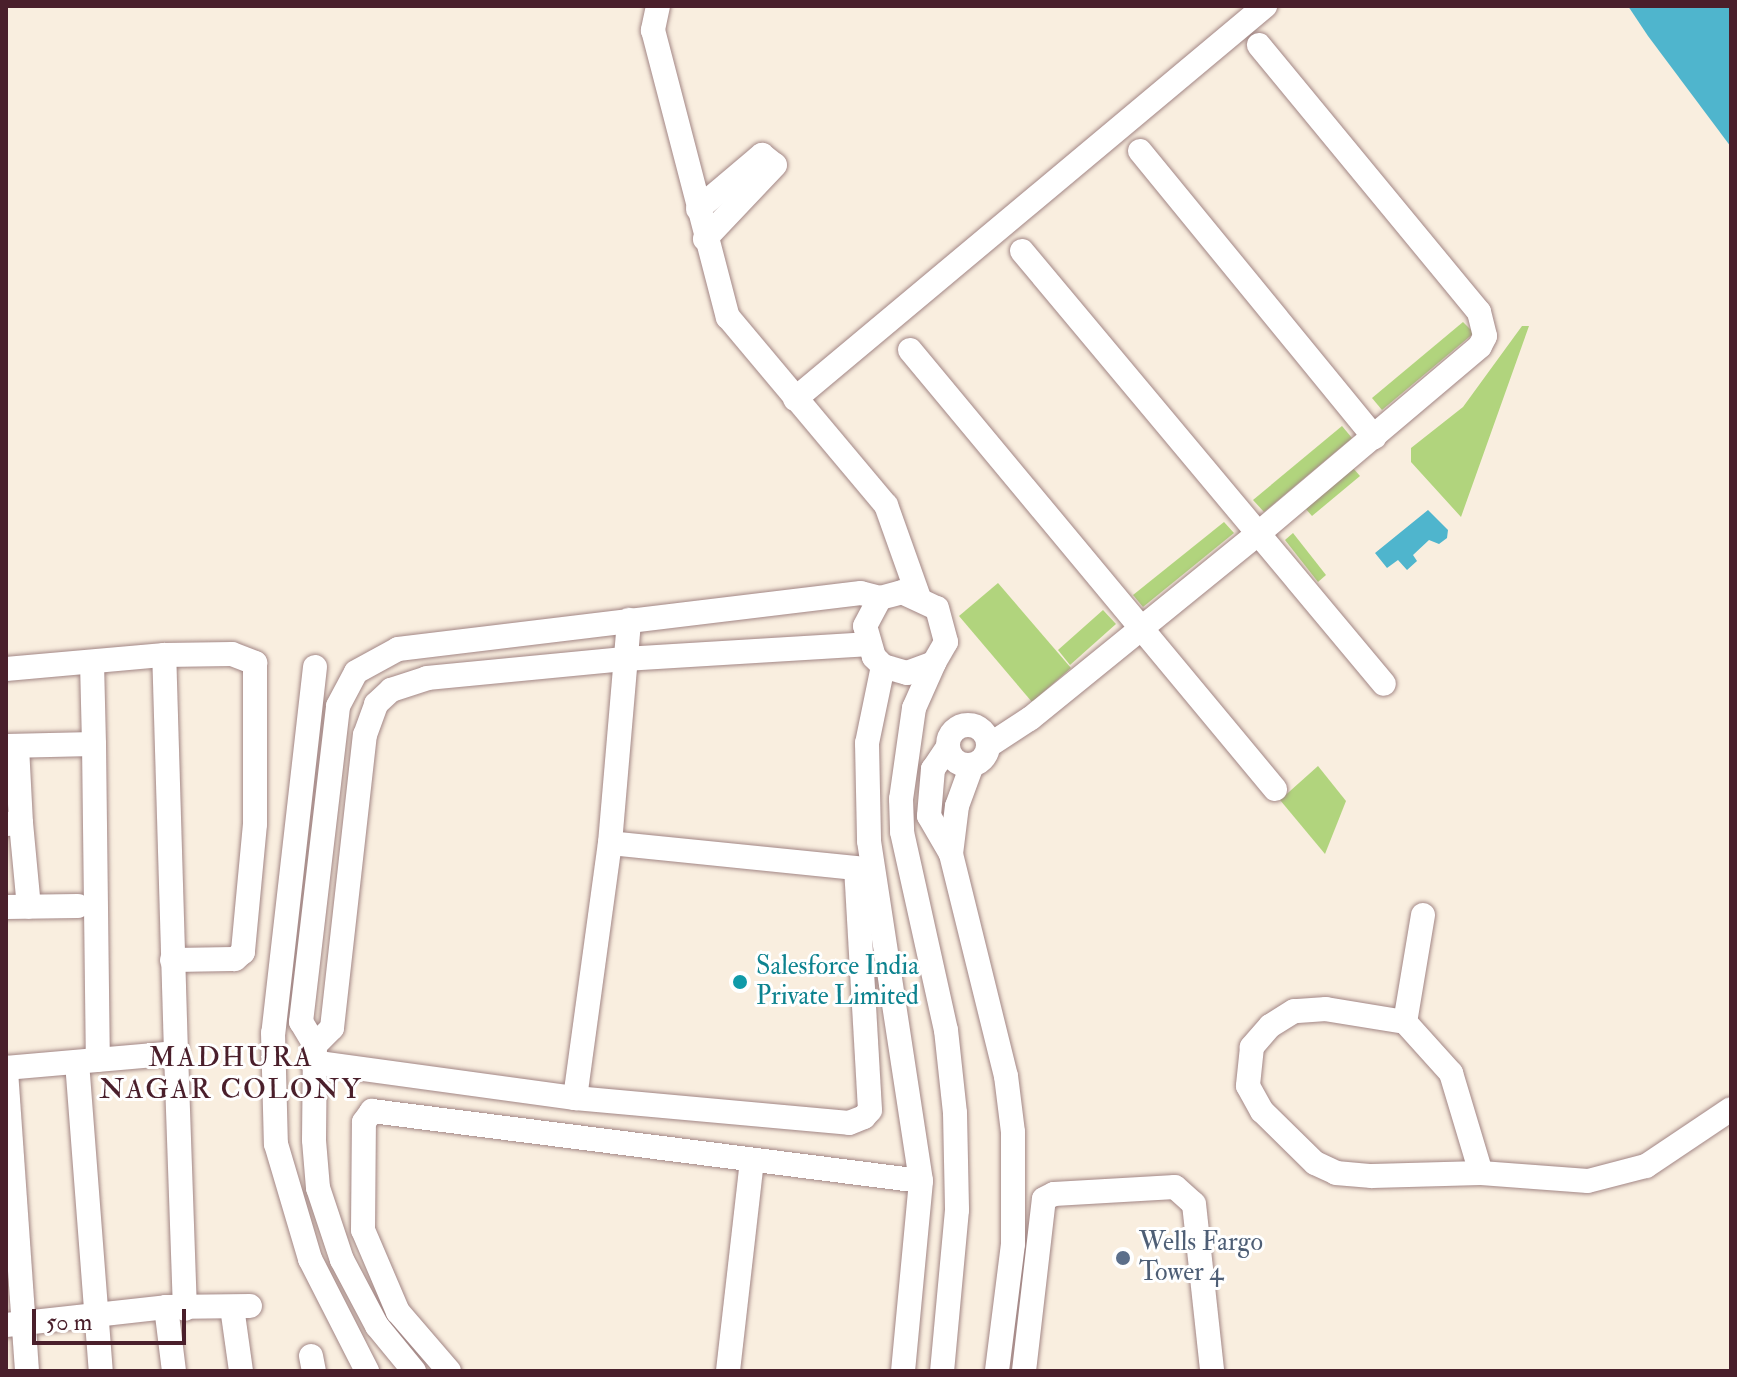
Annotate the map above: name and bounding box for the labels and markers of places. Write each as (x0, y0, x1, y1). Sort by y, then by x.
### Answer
place label: Salesforce India Private Limited (756, 951, 919, 1012)
marker: Salesforce India Private Limited (731, 973, 749, 991)
place label: Wells Fargo Tower 4 (1139, 1227, 1263, 1288)
marker: Wells Fargo Tower 4 (1114, 1249, 1132, 1267)

